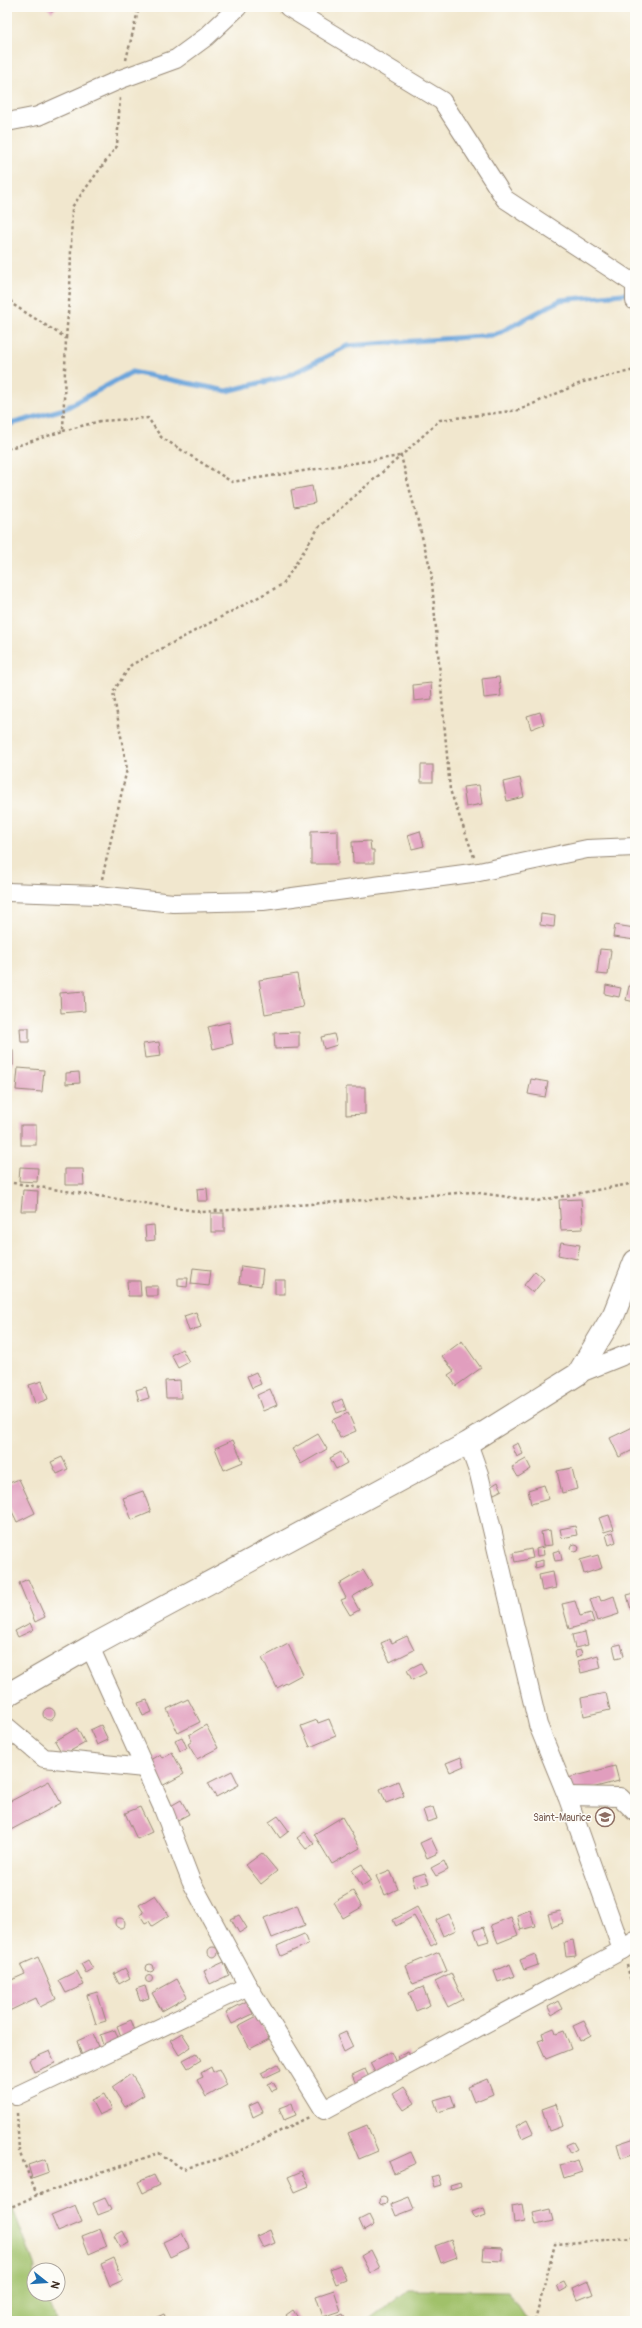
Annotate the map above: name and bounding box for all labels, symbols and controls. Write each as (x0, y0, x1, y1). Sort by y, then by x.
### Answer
school or university icon: Saint-Maurice (594, 1806, 616, 1828)
place label: Saint-Maurice (533, 1812, 591, 1824)
north arrow (26, 2262, 66, 2302)
text: N (48, 2279, 62, 2291)

